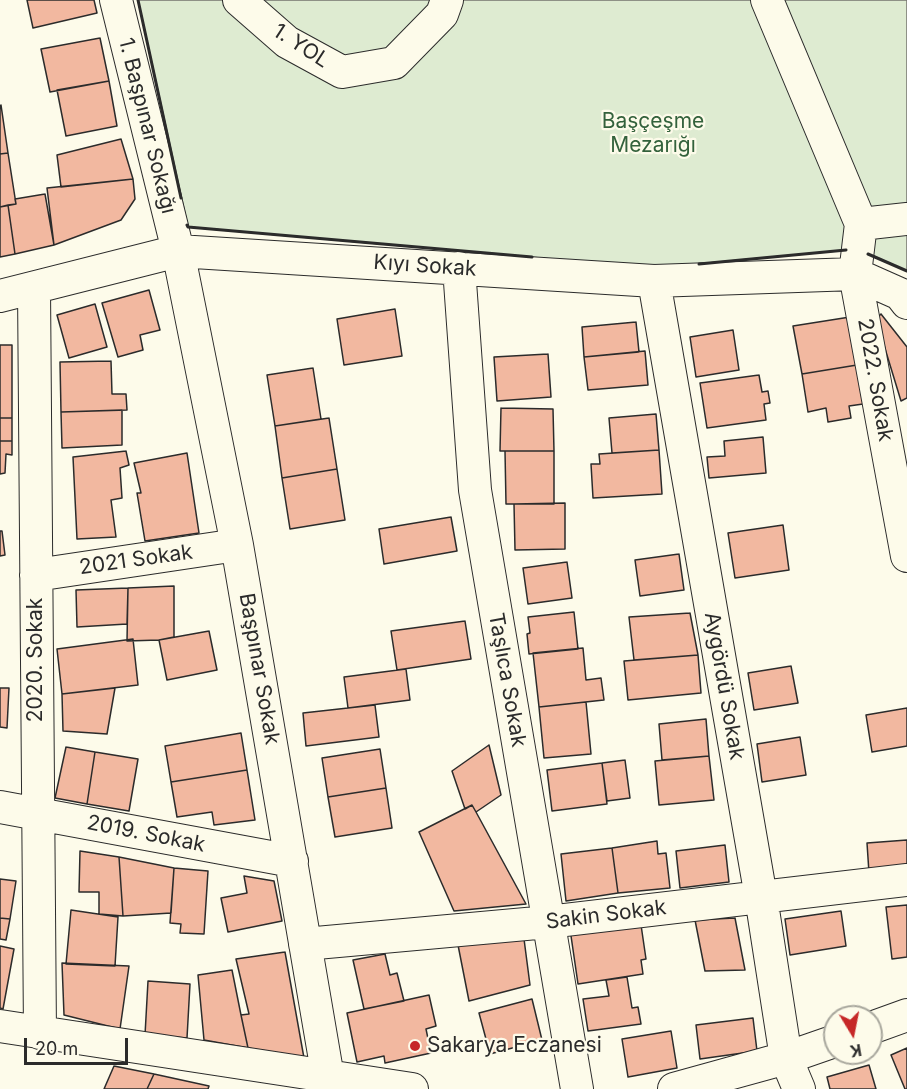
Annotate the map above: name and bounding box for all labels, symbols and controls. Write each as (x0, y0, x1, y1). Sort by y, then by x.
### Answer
street label: 1. YOL (268, 19, 334, 73)
street label: 1. Başpınar Sokağı (113, 35, 181, 217)
park label: Başçeşme Mezarığı (602, 109, 704, 159)
street label: Kıyı Sokak (373, 250, 477, 282)
street label: 2022. Sokak (852, 316, 898, 444)
street label: 2021 Sokak (78, 540, 194, 580)
street label: Başpınar Sokak (233, 591, 285, 747)
street label: 2020. Sokak (23, 598, 49, 722)
street label: Aygördü Sokak (699, 610, 749, 762)
street label: Taşlıca Sokak (483, 611, 531, 749)
street label: 2019. Sokak (85, 810, 207, 858)
street label: Sakin Sokak (544, 895, 668, 935)
north arrow (823, 1005, 883, 1065)
scale bar (27, 1026, 130, 1064)
place label: Sakarya Eczanesi (427, 1033, 602, 1059)
text: 20 m (35, 1038, 78, 1059)
marker: Sakarya Eczanesi (408, 1039, 422, 1053)
text: K (848, 1040, 863, 1062)

